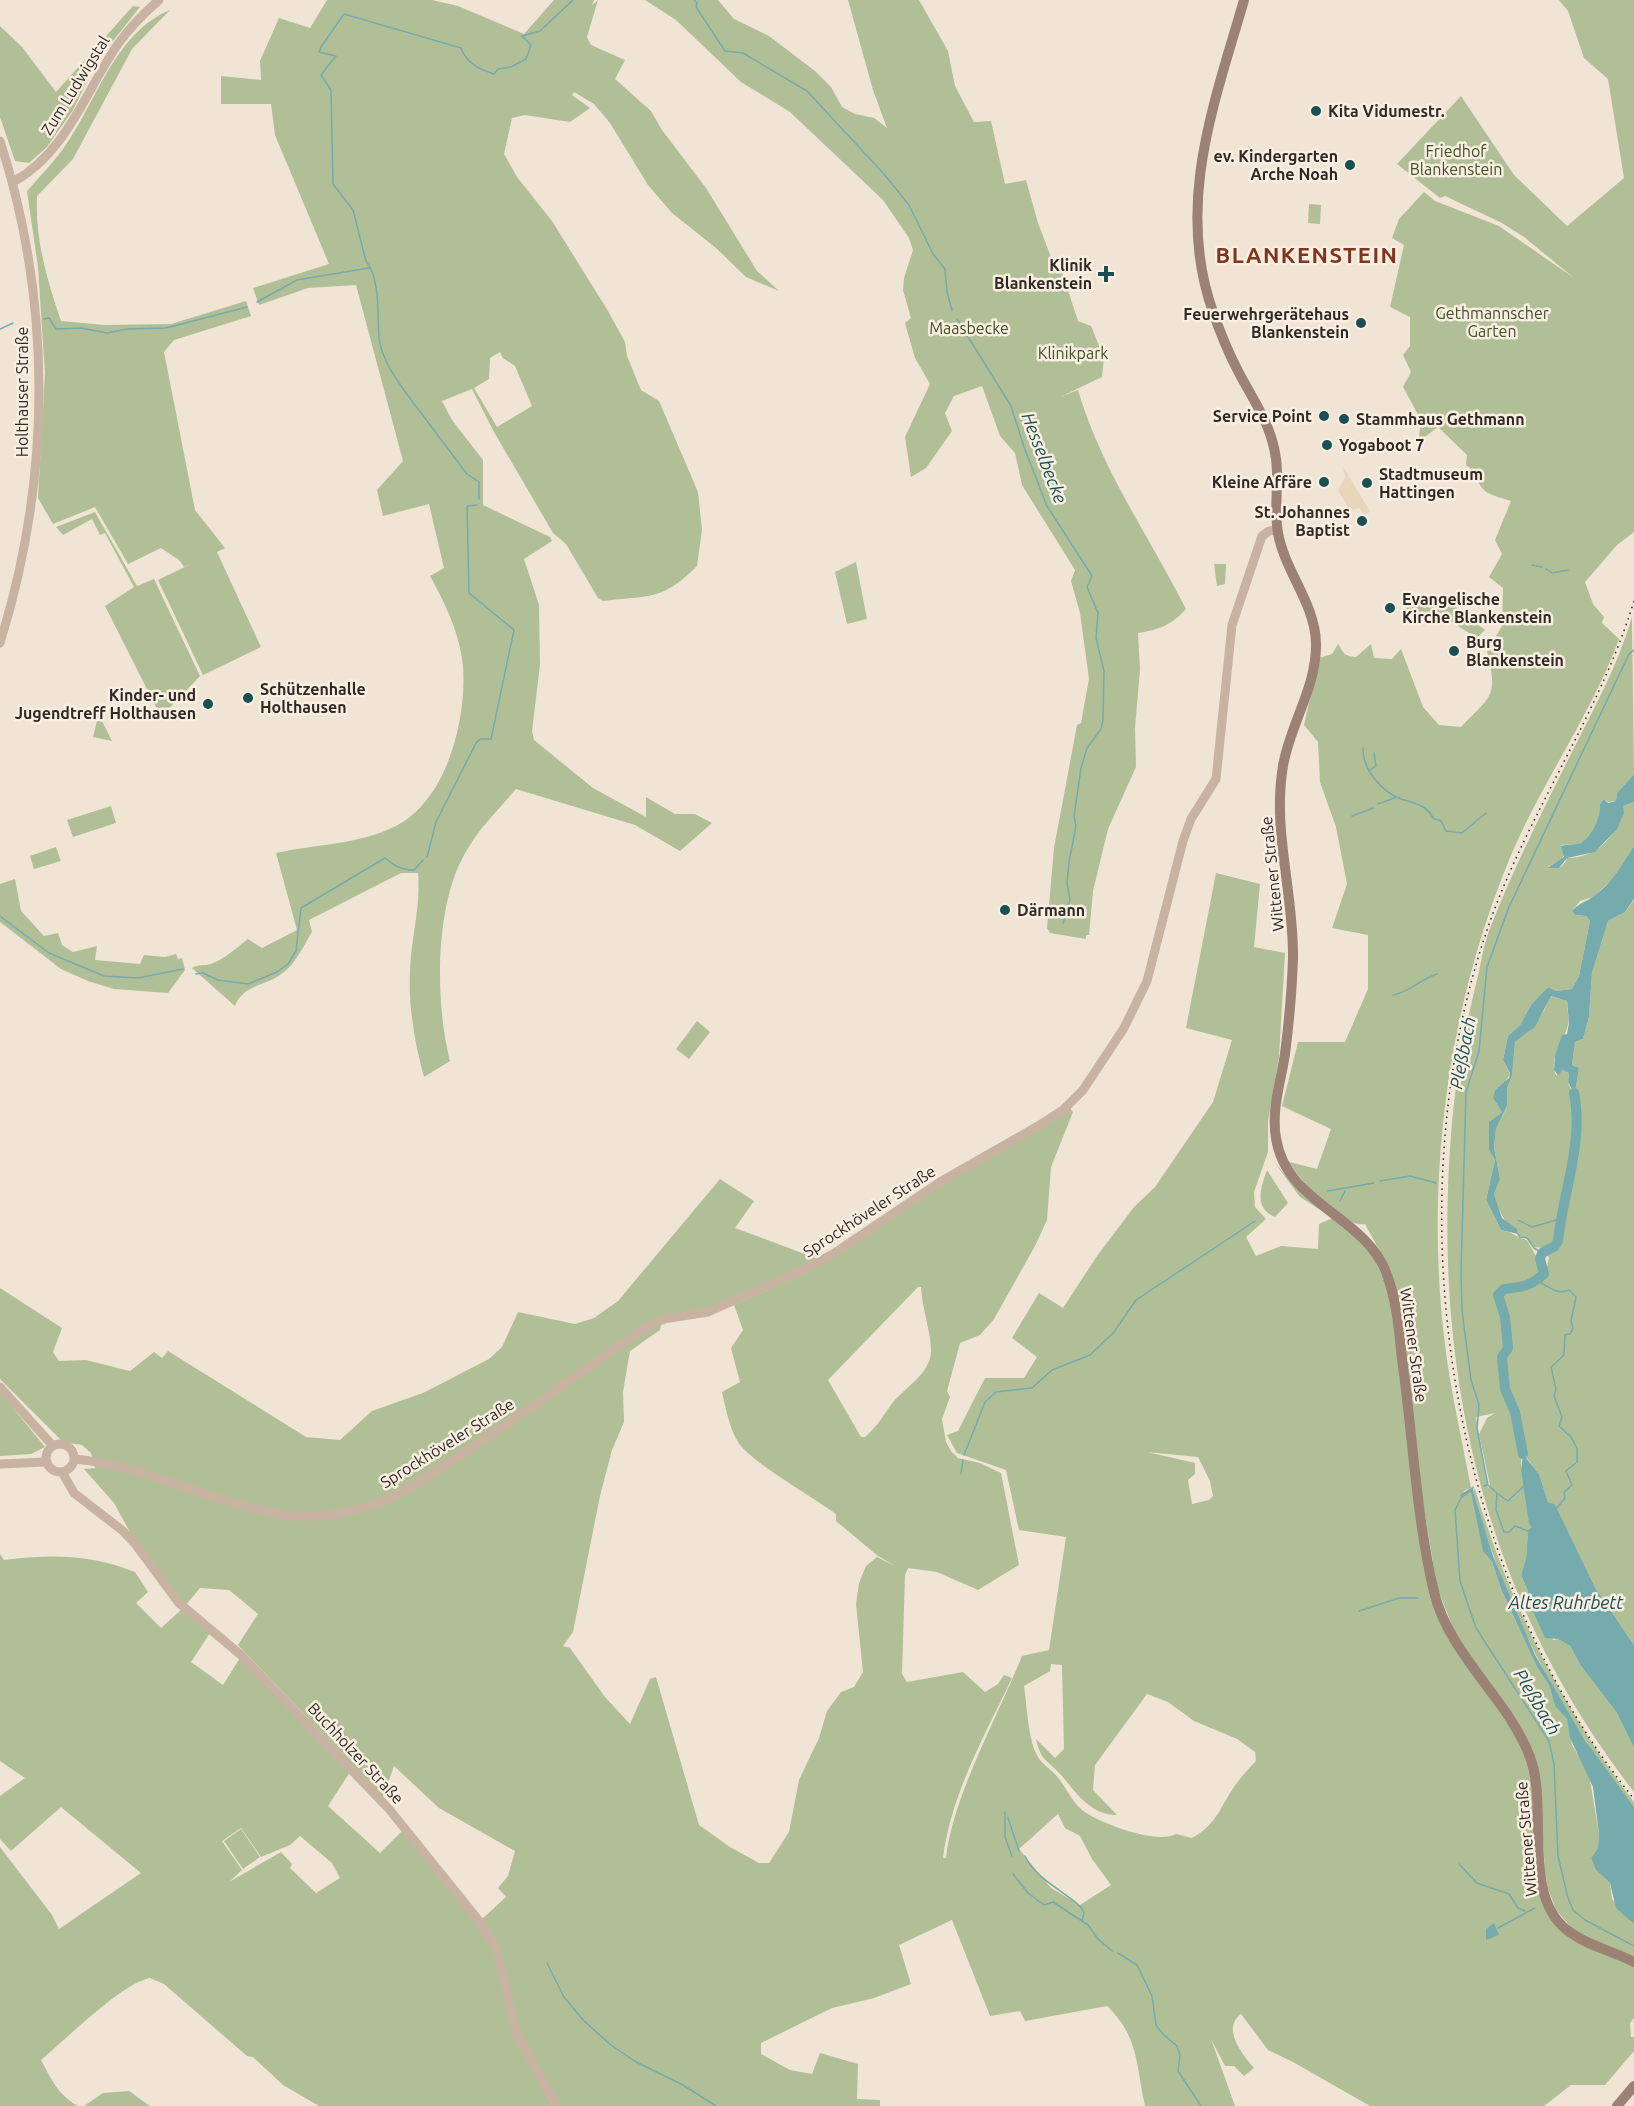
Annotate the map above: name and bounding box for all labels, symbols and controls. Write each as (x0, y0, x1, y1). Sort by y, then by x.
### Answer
street label: Zum Ludwigstal (37, 32, 113, 138)
place label: Kita Vidumestr. (1328, 102, 1445, 120)
marker: Kita Vidumestr. (1309, 104, 1323, 118)
park label: Friedhof Blankenstein (1410, 142, 1502, 178)
place label: ev. Kindergarten Arche Noah (1213, 147, 1338, 183)
marker: ev. Kindergarten Arche Noah (1343, 158, 1357, 172)
district label: BLANKENSTEIN (1216, 242, 1398, 267)
place label: Klinik Blankenstein (994, 256, 1092, 292)
marker: Klinik Blankenstein (1097, 265, 1115, 283)
park label: Gethmannscher Garten (1435, 304, 1549, 340)
place label: Feuerwehrgerätehaus Blankenstein (1183, 305, 1349, 341)
marker: Feuerwehrgerätehaus Blankenstein (1354, 316, 1368, 330)
park label: Maasbecke (929, 319, 1009, 337)
street label: Holthauser Straße (13, 327, 31, 457)
park label: Klinikpark (1038, 344, 1108, 362)
place label: Service Point (1213, 407, 1312, 425)
water label: Hesselbecke (1018, 409, 1071, 506)
marker: Service Point (1317, 409, 1331, 423)
place label: Stammhaus Gethmann (1356, 410, 1525, 428)
marker: Stammhaus Gethmann (1337, 412, 1351, 426)
place label: Yogaboot 7 (1339, 436, 1424, 454)
marker: Yogaboot 7 (1320, 438, 1334, 452)
place label: Stadtmuseum Hattingen (1379, 465, 1483, 501)
place label: Kleine Affäre (1212, 473, 1312, 491)
marker: Kleine Affäre (1317, 475, 1331, 489)
marker: Stadtmuseum Hattingen (1360, 476, 1374, 490)
place label: St. Johannes Baptist (1255, 503, 1350, 539)
marker: St. Johannes Baptist (1355, 514, 1369, 528)
place label: Evangelische Kirche Blankenstein (1402, 590, 1552, 626)
marker: Evangelische Kirche Blankenstein (1383, 601, 1397, 615)
place label: Burg Blankenstein (1466, 633, 1564, 669)
marker: Burg Blankenstein (1447, 644, 1461, 658)
place label: Schützenhalle Holthausen (260, 680, 366, 716)
place label: Kinder- und Jugendtreff Holthausen (15, 686, 196, 722)
marker: Schützenhalle Holthausen (241, 691, 255, 705)
marker: Kinder- und Jugendtreff Holthausen (201, 697, 215, 711)
street label: Wittener Straße (1257, 816, 1287, 932)
place label: Därmann (1017, 901, 1085, 919)
marker: Därmann (998, 903, 1012, 917)
water label: Pleßbach (1445, 1015, 1480, 1091)
street label: Sprockhöveler Straße (800, 1162, 938, 1260)
street label: Wittener Straße (1397, 1287, 1431, 1403)
street label: Sprockhöveler Straße (377, 1395, 517, 1491)
water label: Altes Ruhrbett (1508, 1592, 1624, 1612)
water label: Pleßbach (1510, 1665, 1565, 1739)
street label: Buchholzer Straße (304, 1699, 408, 1807)
street label: Wittener Straße (1512, 1781, 1540, 1897)

